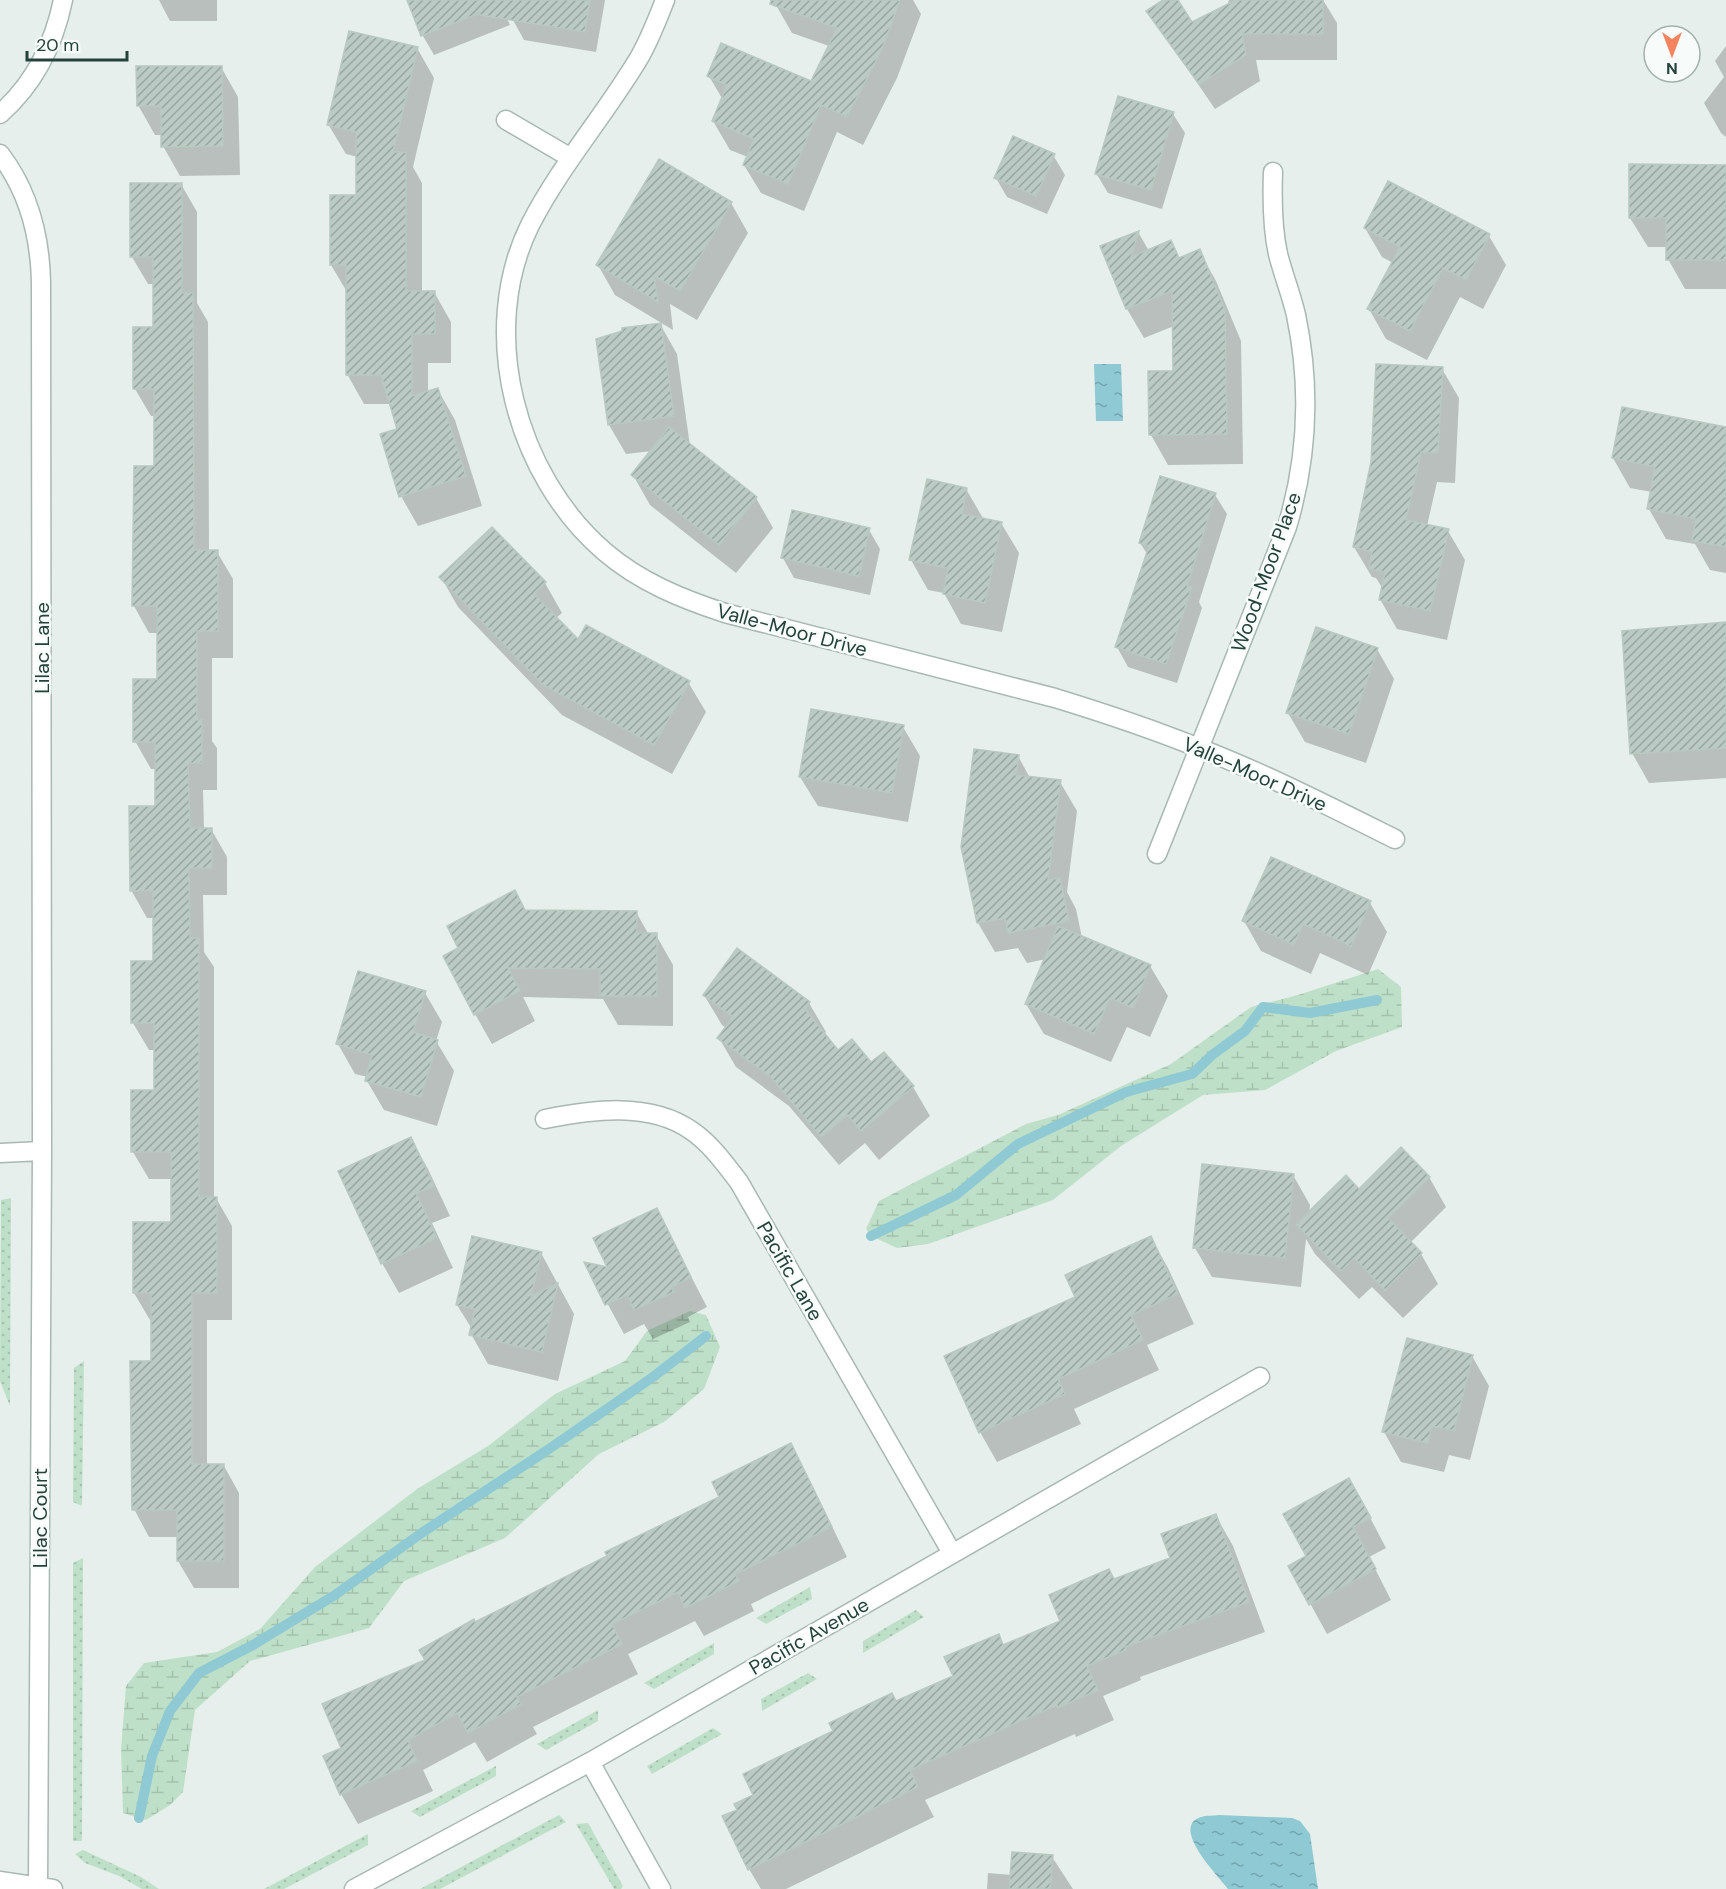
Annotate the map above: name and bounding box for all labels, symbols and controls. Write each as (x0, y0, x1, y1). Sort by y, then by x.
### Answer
scale bar (27, 24, 128, 62)
north arrow (1642, 24, 1702, 84)
text: 20 m (36, 33, 79, 57)
text: N (1666, 58, 1678, 79)
street label: Wood-Moor Place (1225, 488, 1307, 656)
street label: Valle-Moor Drive (714, 597, 870, 663)
street label: Lilac Lane (29, 602, 55, 694)
street label: Valle-Moor Drive (1179, 731, 1331, 817)
street label: Pacific Lane (751, 1217, 829, 1325)
street label: Lilac Court (27, 1468, 53, 1568)
street label: Pacific Avenue (744, 1591, 874, 1681)

